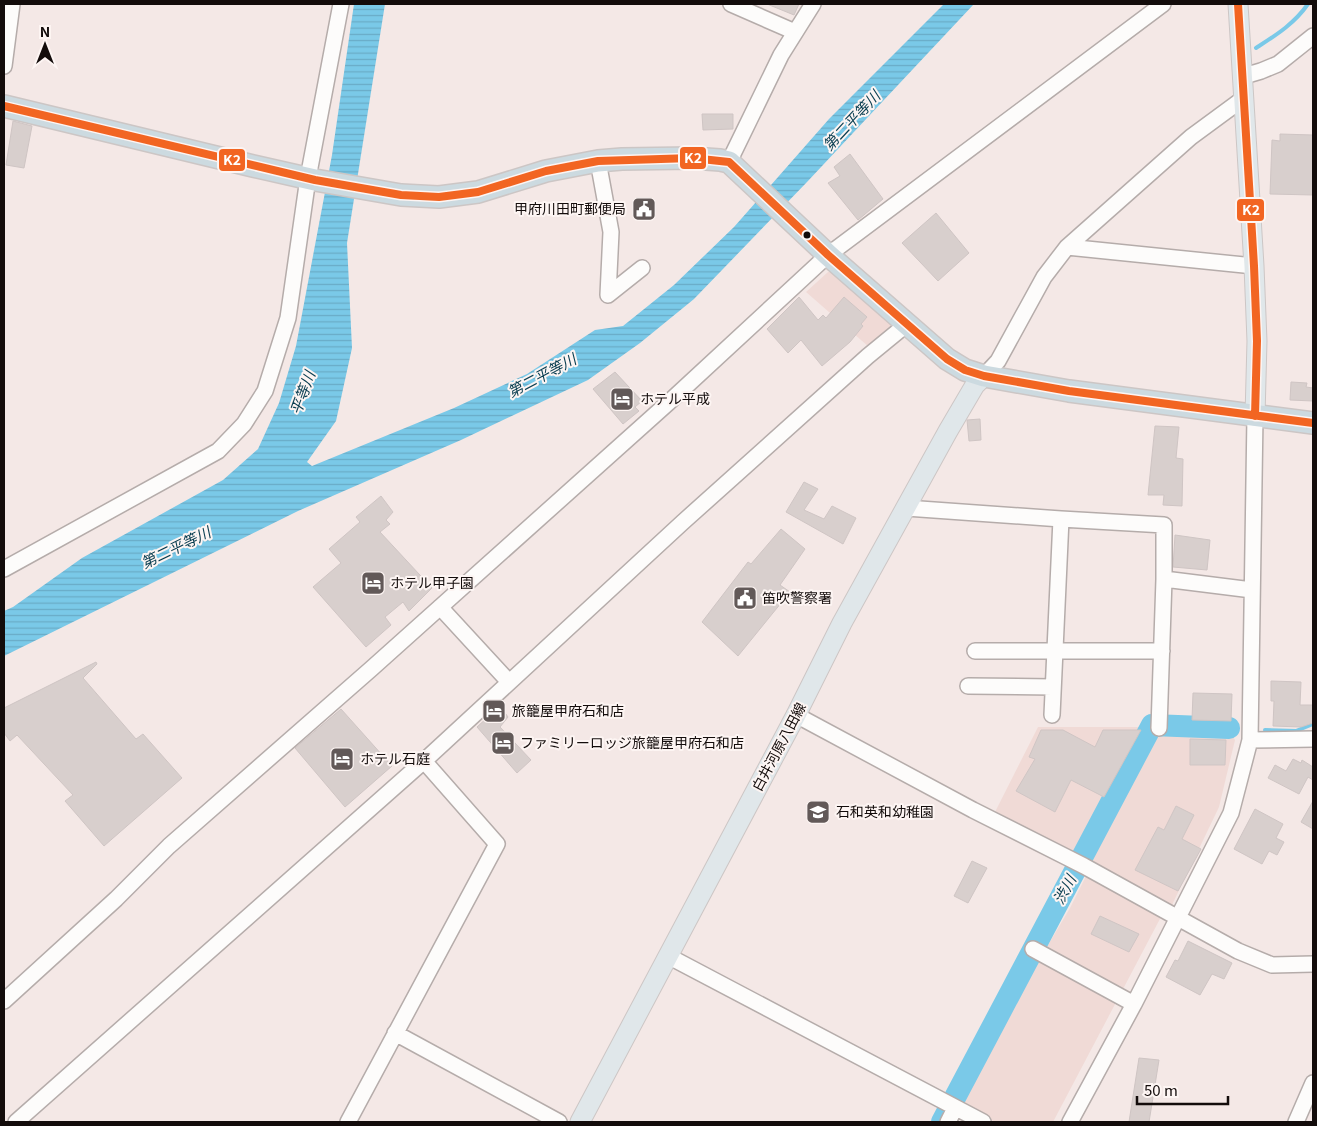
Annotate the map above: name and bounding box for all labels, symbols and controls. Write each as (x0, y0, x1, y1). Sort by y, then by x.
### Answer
north arrow (20, 20, 70, 70)
text: N (40, 21, 50, 41)
water label: 第二平等川 (818, 84, 886, 155)
line badge: K2 (679, 146, 707, 170)
text: K2 (684, 147, 702, 167)
line badge: K2 (218, 148, 246, 172)
text: K2 (223, 149, 241, 169)
public building icon: 甲府川田町郵便局 (631, 196, 657, 222)
place label: 甲府川田町郵便局 (514, 198, 626, 218)
line badge: K2 (1236, 198, 1265, 222)
text: K2 (1242, 199, 1260, 219)
unlabelled marker (802, 230, 812, 240)
water label: 第二平等川 (503, 347, 581, 402)
water label: 平等川 (284, 366, 320, 417)
hotel icon: ホテル平成 (609, 386, 635, 412)
place label: ホテル平成 (640, 388, 710, 408)
water label: 第二平等川 (137, 520, 215, 573)
hotel icon: ホテル甲子園 (360, 570, 386, 596)
place label: ホテル甲子園 (390, 572, 474, 592)
public building icon: 笛吹警察署 (732, 585, 758, 611)
place label: 笛吹警察署 (762, 587, 832, 607)
hotel icon: 旅籠屋甲府石和店 (481, 698, 507, 724)
street label: 白井河原八田線 (746, 699, 810, 794)
place label: 旅籠屋甲府石和店 (512, 700, 624, 720)
hotel icon: ファミリーロッジ旅籠屋甲府石和店 (490, 730, 516, 756)
place label: ファミリーロッジ旅籠屋甲府石和店 (520, 732, 744, 752)
hotel icon: ホテル石庭 (329, 746, 355, 772)
place label: ホテル石庭 (360, 748, 430, 768)
school or university icon: 石和英和幼稚園 (805, 799, 831, 825)
place label: 石和英和幼稚園 (836, 801, 934, 821)
water label: 渋川 (1047, 869, 1081, 907)
scale bar (1137, 1074, 1228, 1106)
text: 50 m (1144, 1079, 1178, 1100)

